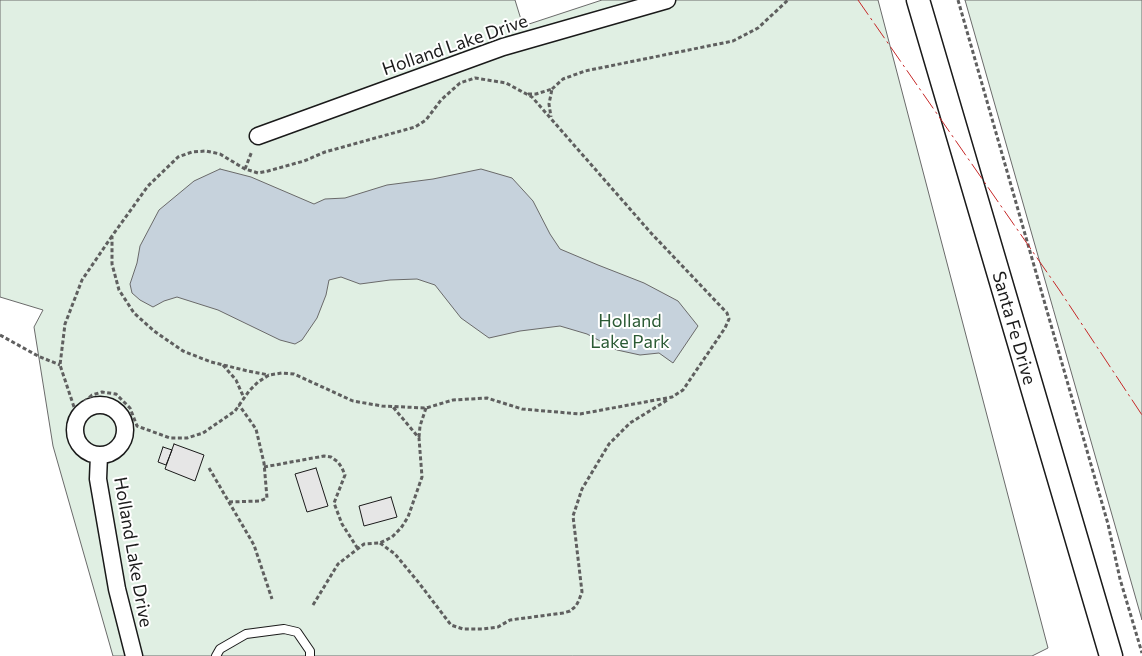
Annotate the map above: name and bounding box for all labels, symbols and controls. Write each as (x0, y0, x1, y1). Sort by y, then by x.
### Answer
street label: Holland Lake Drive (379, 10, 531, 80)
street label: Santa Fe Drive (988, 269, 1040, 387)
park label: Holland Lake Park (590, 310, 670, 352)
street label: Holland Lake Drive (109, 475, 157, 629)

